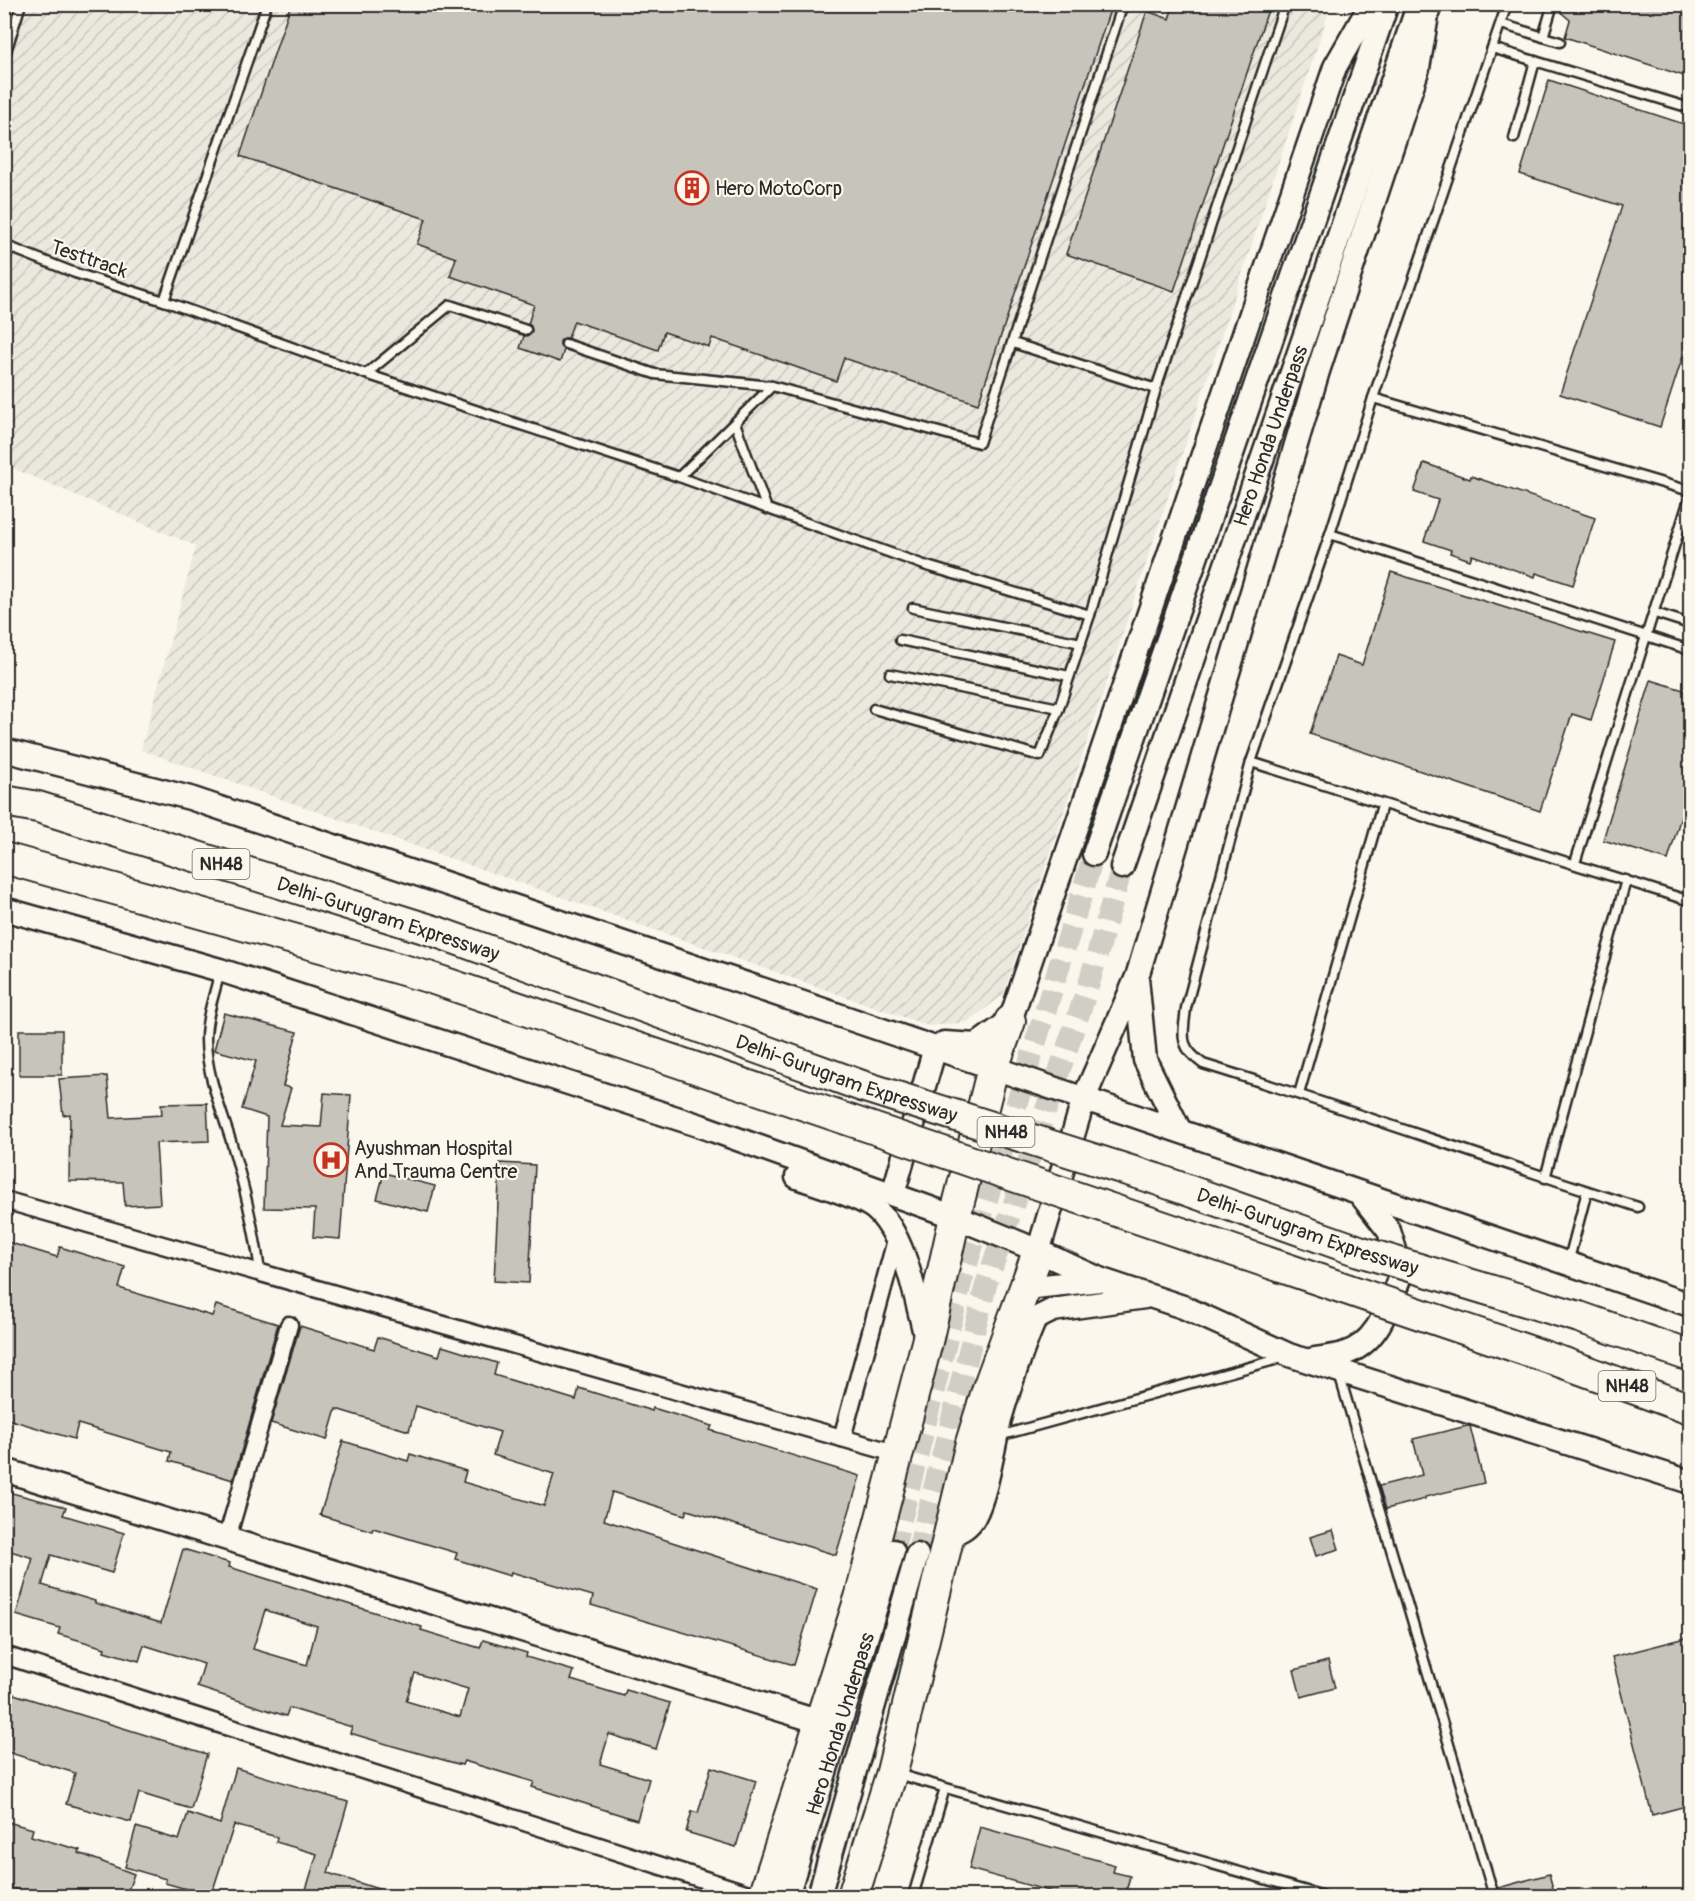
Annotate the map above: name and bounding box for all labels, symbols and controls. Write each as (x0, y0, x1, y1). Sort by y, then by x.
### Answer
building icon: Hero MotoCorp (674, 170, 710, 206)
place label: Hero MotoCorp (715, 176, 842, 201)
street label: Testtrack (47, 234, 131, 284)
street label: Hero Honda Underpass (1228, 342, 1313, 530)
road number: NH48 (192, 849, 250, 879)
street label: Delhi-Gurugram Expressway (274, 871, 503, 967)
street label: Delhi-Gurugram Expressway (732, 1029, 961, 1128)
road number: NH48 (978, 1117, 1034, 1147)
place label: Ayushman Hospital And Trauma Centre (354, 1136, 518, 1184)
hospital icon: Ayushman Hospital And Trauma Centre (313, 1142, 349, 1178)
street label: Delhi-Gurugram Expressway (1193, 1182, 1422, 1281)
road number: NH48 (1598, 1371, 1656, 1401)
street label: Hero Honda Underpass (800, 1629, 880, 1818)

